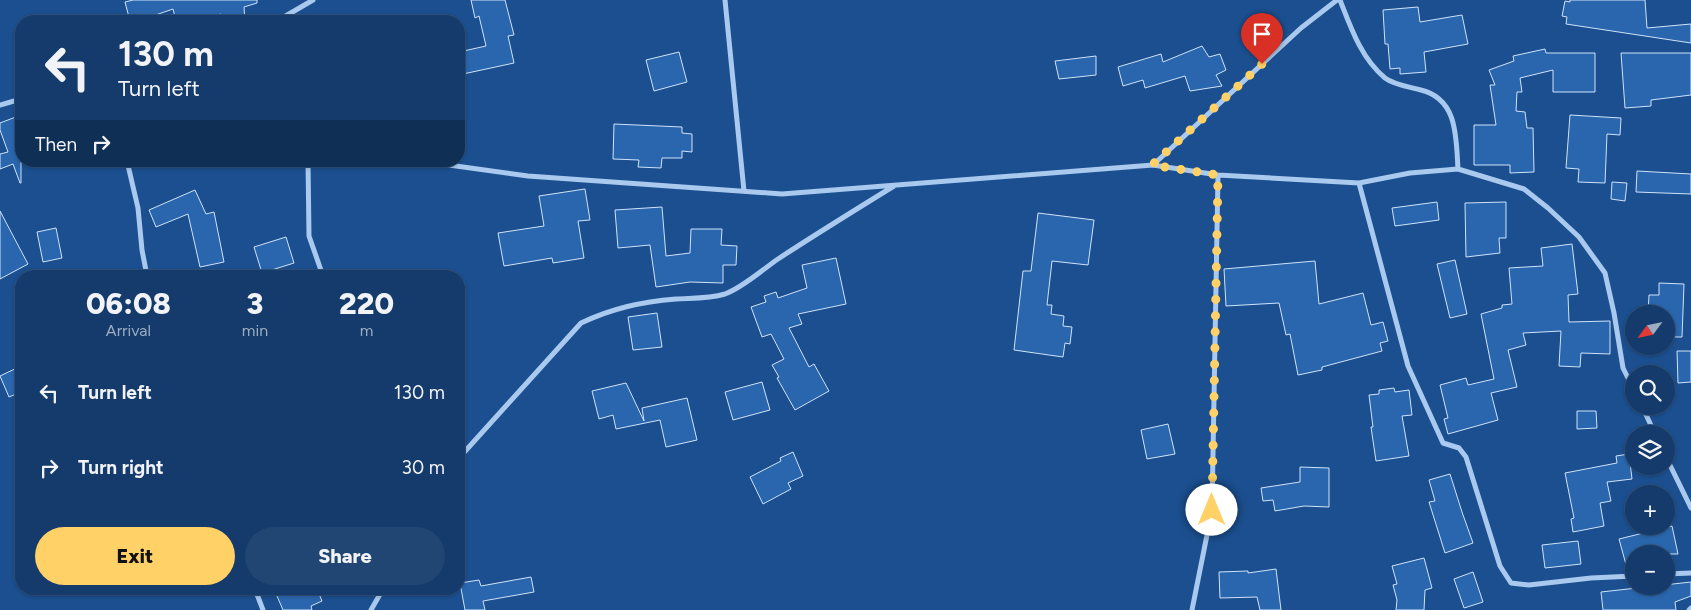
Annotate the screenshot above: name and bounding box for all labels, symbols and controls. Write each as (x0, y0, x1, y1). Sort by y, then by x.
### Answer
pin (1241, 13, 1283, 64)
icon: arrive (1248, 20, 1276, 48)
text: 130 m (118, 33, 214, 75)
icon: left (35, 35, 100, 100)
text: Turn left (118, 75, 200, 102)
icon: right (87, 130, 115, 158)
text: Then (35, 133, 77, 156)
text: 06:08 (86, 285, 171, 322)
text: 3 (247, 285, 263, 322)
text: 220 (339, 285, 394, 322)
north arrow (1625, 305, 1675, 355)
map controls (1625, 305, 1675, 595)
text: Arrival (106, 321, 151, 340)
text: min (242, 321, 268, 340)
text: m (360, 321, 373, 340)
button: search (1625, 365, 1675, 415)
icon: left (35, 379, 63, 407)
text: Turn left (78, 381, 152, 404)
text: 130 m (394, 381, 445, 404)
button: layers (1625, 425, 1675, 475)
icon: right (35, 454, 63, 482)
text: Turn right (78, 456, 164, 479)
text: 30 m (402, 456, 445, 479)
position arrow (1185, 483, 1237, 535)
button: + (1625, 485, 1675, 535)
button: Exit (35, 527, 235, 585)
button: Share (245, 527, 445, 585)
button: − (1625, 545, 1675, 595)

